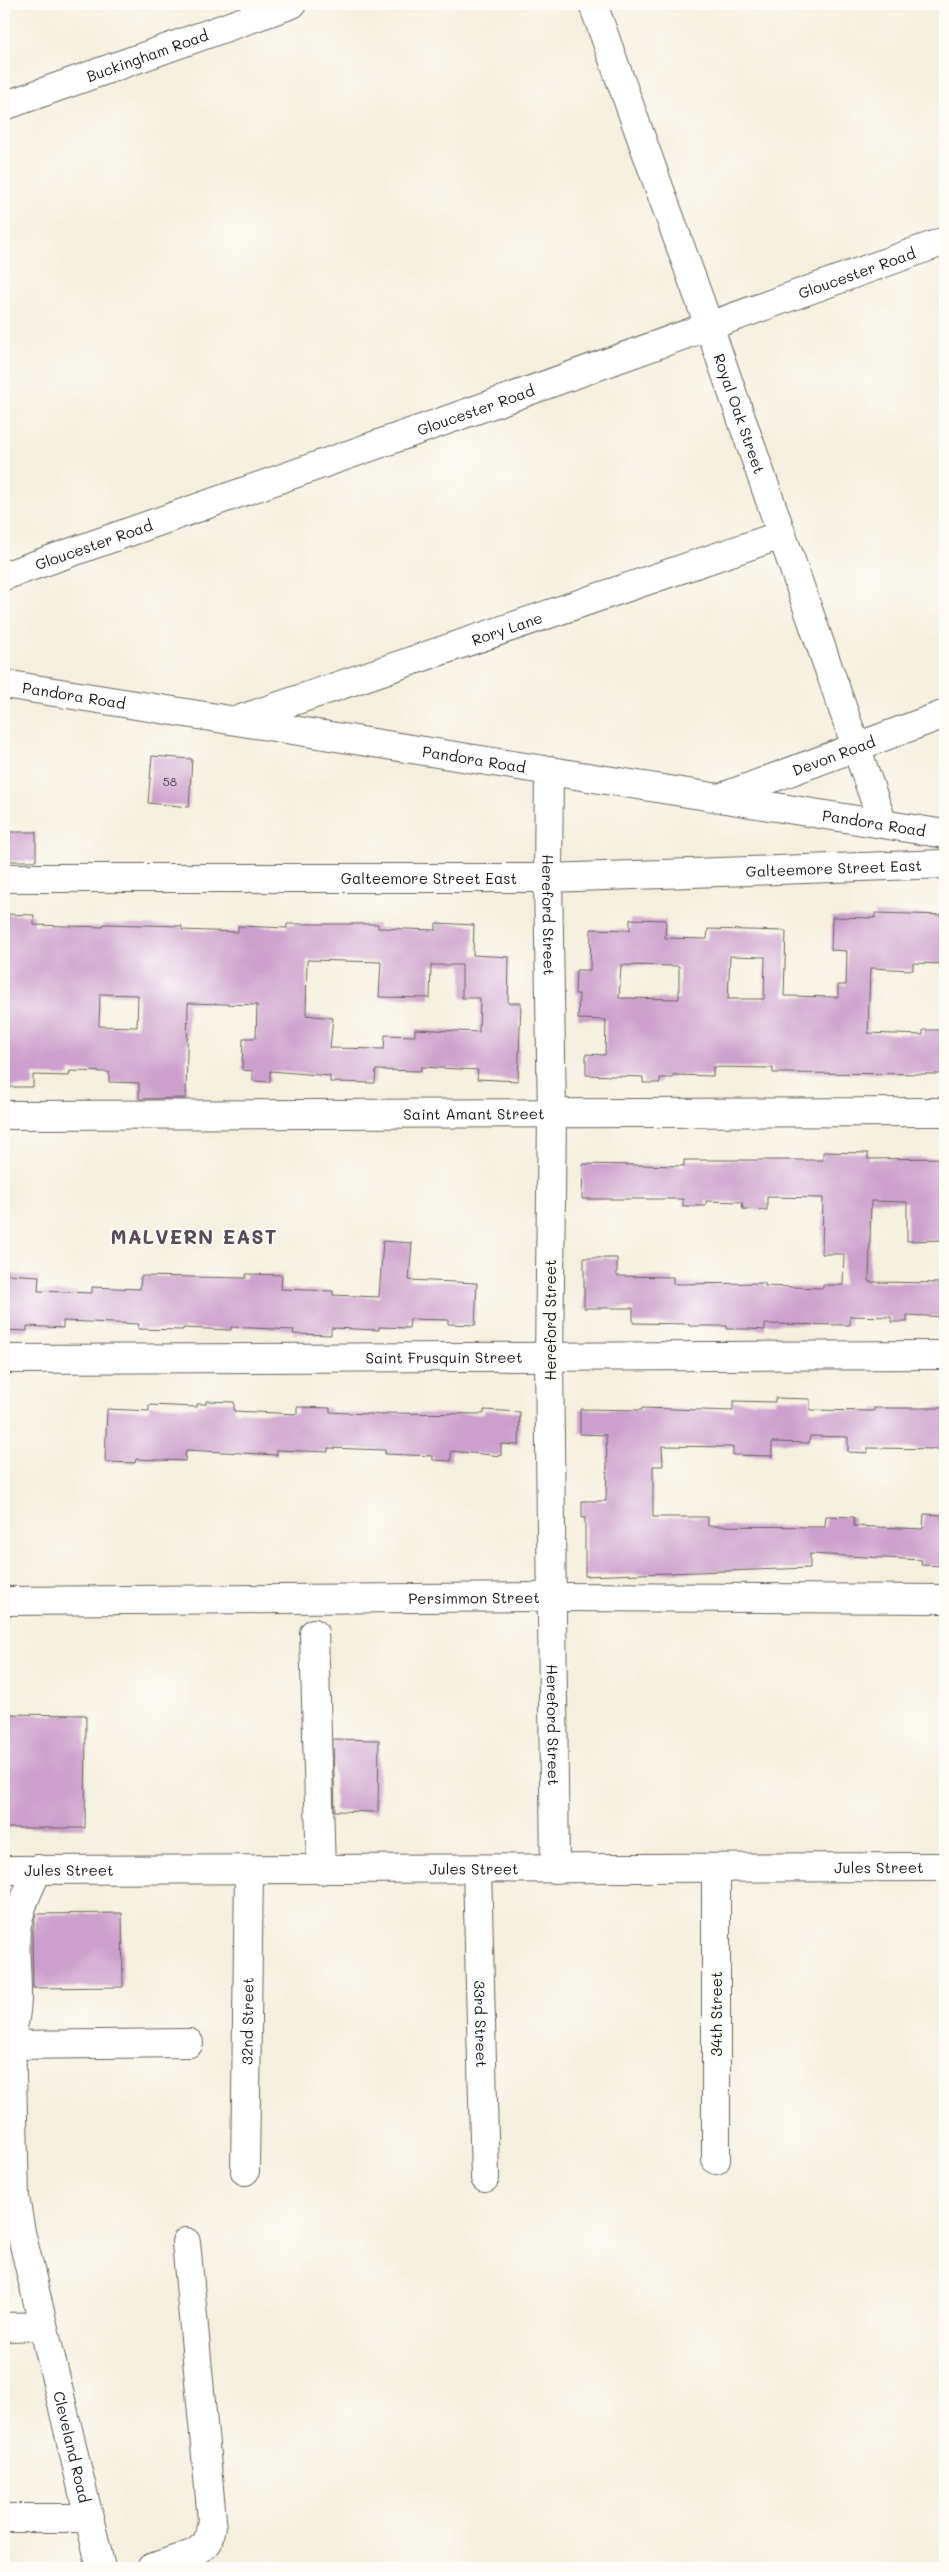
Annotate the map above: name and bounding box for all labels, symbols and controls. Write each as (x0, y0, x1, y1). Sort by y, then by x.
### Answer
street label: Buckingham Road (84, 24, 211, 86)
street label: Gloucester Road (795, 243, 918, 303)
street label: Royal Oak Street (709, 351, 770, 476)
street label: Gloucester Road (414, 380, 537, 440)
street label: Gloucester Road (32, 515, 155, 574)
street label: Rory Lane (469, 607, 545, 650)
street label: Pandora Road (21, 677, 127, 713)
street label: Devon Road (789, 731, 878, 780)
street label: Pandora Road (421, 741, 527, 777)
house number: 58 (163, 773, 177, 789)
street label: Pandora Road (821, 805, 927, 841)
street label: Hereford Street (538, 854, 560, 976)
street label: Galteemore Street East (745, 855, 922, 881)
street label: Galteemore Street East (341, 868, 517, 888)
street label: Saint Amant Street (403, 1103, 545, 1124)
district label: MALVERN EAST (110, 1223, 278, 1249)
street label: Hereford Street (540, 1259, 560, 1381)
street label: Saint Frusquin Street (365, 1347, 523, 1367)
street label: Persimmon Street (408, 1587, 540, 1608)
street label: Hereford Street (543, 1664, 564, 1786)
street label: Jules Street (834, 1857, 924, 1877)
street label: Jules Street (429, 1858, 519, 1879)
street label: Jules Street (24, 1860, 114, 1880)
street label: 34th Street (706, 1971, 726, 2057)
street label: 32nd Street (236, 1977, 258, 2065)
street label: 33rd Street (470, 1980, 492, 2068)
street label: Cleveland Road (49, 2389, 95, 2505)

